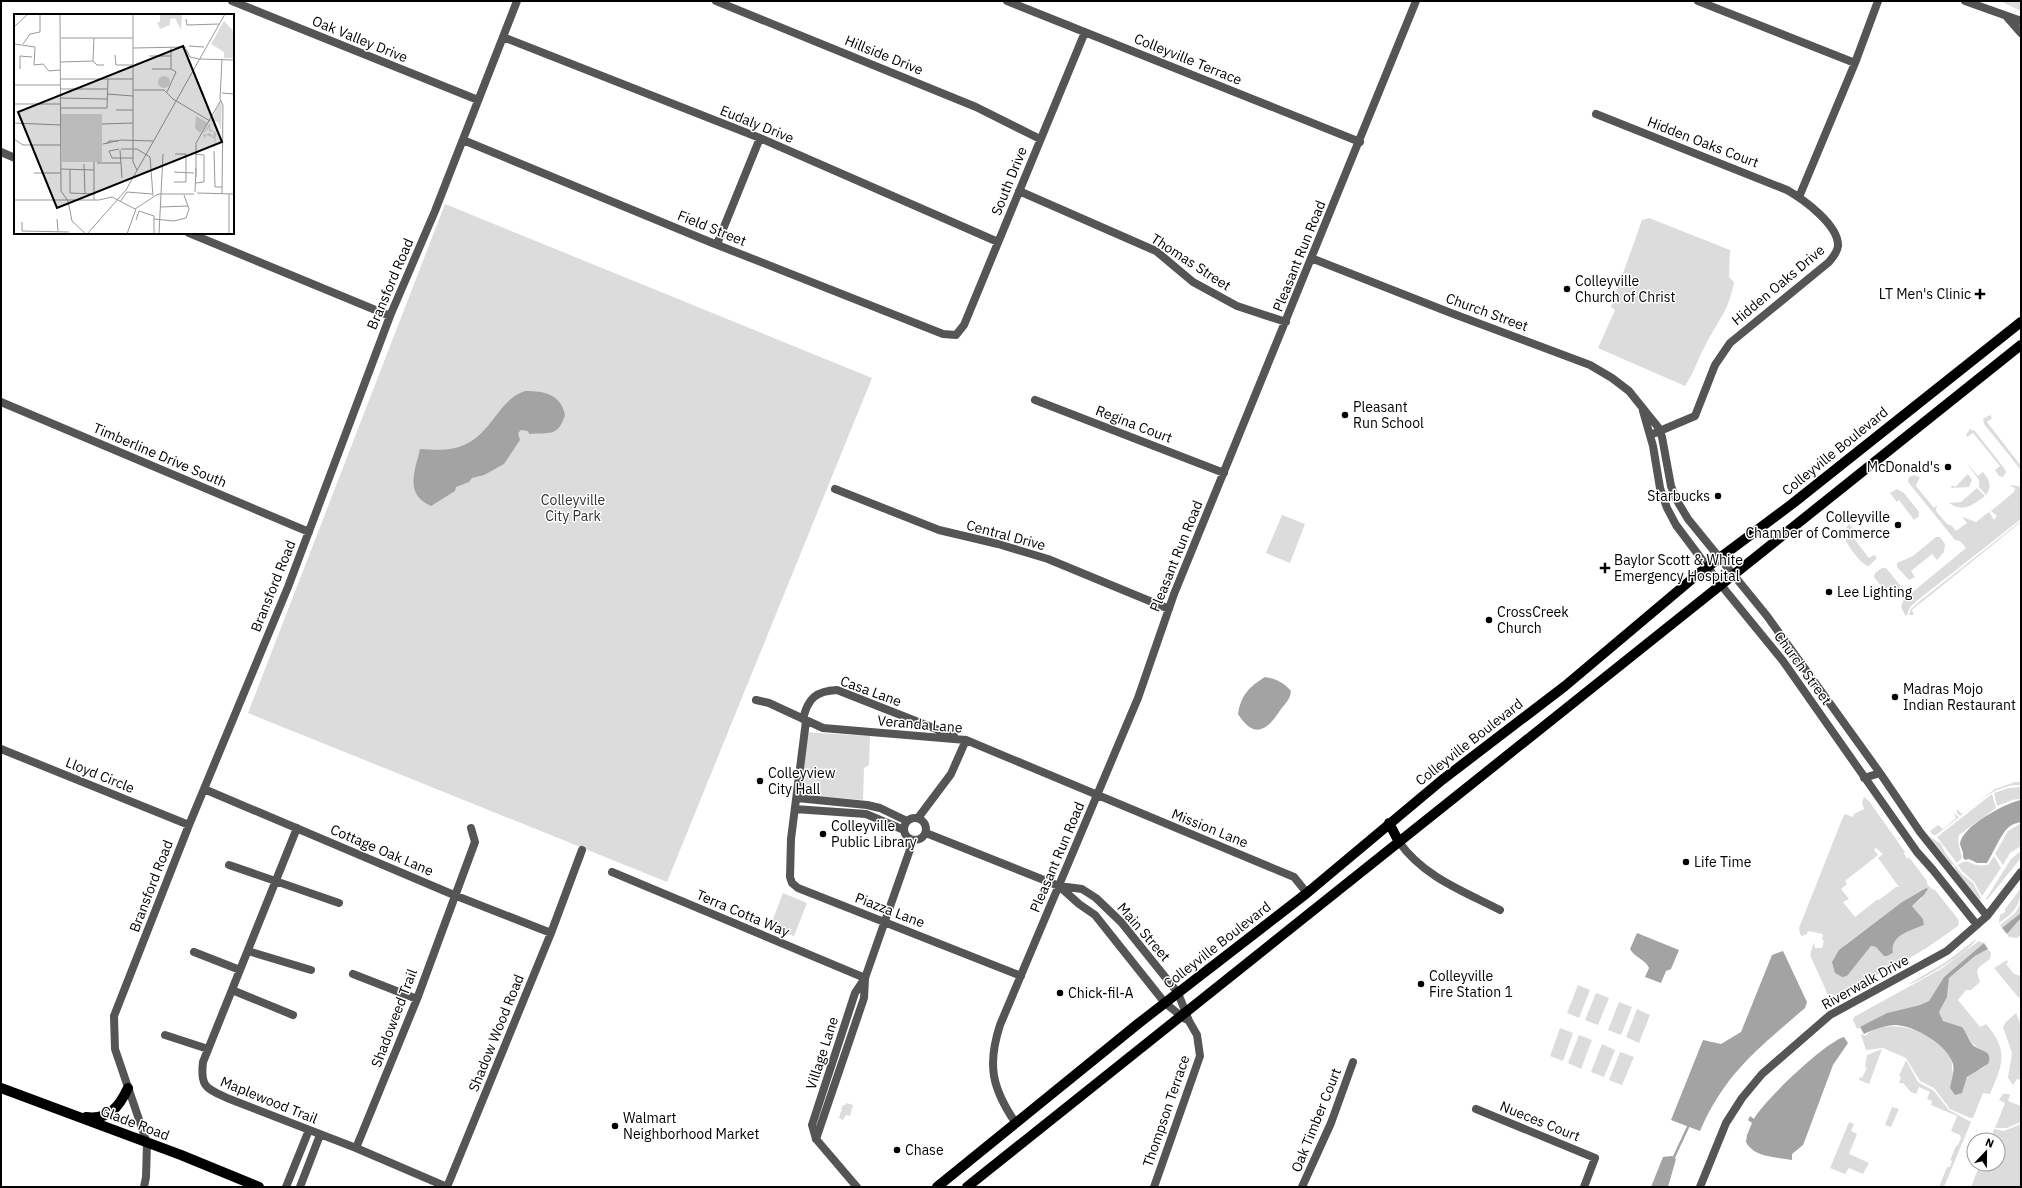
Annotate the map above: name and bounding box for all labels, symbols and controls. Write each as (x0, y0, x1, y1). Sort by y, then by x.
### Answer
street label: Oak Valley Drive (310, 12, 411, 66)
inset map (14, 14, 234, 234)
street label: Colleyville Terrace (1131, 29, 1245, 89)
street label: Hillside Drive (842, 31, 926, 79)
street label: Eudaly Drive (717, 101, 797, 147)
street label: Hidden Oaks Court (1645, 112, 1761, 172)
street label: South Drive (987, 144, 1031, 218)
street label: Pleasant Run Road (1269, 198, 1329, 314)
street label: Field Street (675, 206, 749, 250)
street label: Thomas Street (1148, 229, 1235, 295)
street label: Bransford Road (363, 236, 417, 332)
street label: Hidden Oaks Drive (1728, 241, 1828, 329)
place label: Colleyville Church of Christ (1575, 272, 1676, 306)
marker: Colleyville Church of Christ (1562, 284, 1572, 294)
place label: LT Men's Clinic (1879, 285, 1971, 303)
marker: LT Men's Clinic (1974, 288, 1986, 300)
street label: Church Street (1443, 289, 1531, 335)
place label: Pleasant Run School (1353, 398, 1424, 432)
street label: Regina Court (1093, 401, 1175, 447)
street label: Colleyville Boulevard (1778, 403, 1892, 499)
marker: Pleasant Run School (1340, 410, 1350, 420)
street label: Timberline Drive South (90, 419, 230, 491)
place label: McDonald's (1867, 458, 1940, 476)
marker: McDonald's (1943, 462, 1953, 472)
place label: Starbucks (1647, 487, 1710, 505)
park label: Colleyville City Park (541, 491, 605, 525)
marker: Starbucks (1713, 491, 1723, 501)
street label: Pleasant Run Road (1146, 498, 1206, 614)
place label: Colleyville Chamber of Commerce (1745, 508, 1890, 542)
street label: Central Drive (964, 516, 1048, 554)
marker: Colleyville Chamber of Commerce (1893, 520, 1903, 530)
street label: Bransford Road (246, 537, 300, 635)
place label: Baylor Scott & White Emergency Hospital (1614, 551, 1743, 585)
marker: Baylor Scott & White Emergency Hospital (1599, 562, 1611, 574)
place label: Lee Lighting (1837, 583, 1913, 601)
marker: Lee Lighting (1824, 587, 1834, 597)
place label: CrossCreek Church (1497, 603, 1569, 637)
marker: CrossCreek Church (1484, 615, 1494, 625)
street label: Church Street (1770, 628, 1836, 708)
street label: Casa Lane (838, 672, 904, 710)
place label: Madras Mojo Indian Restaurant (1903, 680, 2016, 714)
marker: Madras Mojo Indian Restaurant (1890, 692, 1900, 702)
street label: Colleyville Boulevard (1412, 694, 1526, 790)
street label: Veranda Lane (877, 711, 964, 737)
street label: Lloyd Circle (63, 753, 137, 797)
place label: Colleyview City Hall (768, 764, 836, 798)
marker: Colleyview City Hall (755, 776, 765, 786)
street label: Pleasant Run Road (1026, 799, 1088, 915)
street label: Mission Lane (1169, 804, 1251, 852)
place label: Colleyville Public Library (831, 817, 917, 851)
street label: Cottage Oak Lane (328, 820, 437, 880)
marker: Colleyville Public Library (818, 829, 828, 839)
street label: Bransford Road (125, 837, 177, 935)
place label: Life Time (1694, 853, 1752, 871)
marker: Life Time (1681, 857, 1691, 867)
street label: Terra Cotta Way (694, 885, 792, 941)
street label: Piazza Lane (853, 888, 928, 932)
street label: Colleyville Boulevard (1160, 897, 1274, 993)
street label: Main Street (1114, 899, 1174, 965)
street label: Riverwalk Drive (1818, 950, 1912, 1013)
street label: Shadoweed Trail (367, 966, 421, 1070)
place label: Colleyville Fire Station 1 (1429, 967, 1513, 1001)
street label: Shadow Wood Road (464, 972, 528, 1094)
marker: Colleyville Fire Station 1 (1416, 979, 1426, 989)
place label: Chick-fil-A (1068, 984, 1133, 1002)
marker: Chick-fil-A (1055, 988, 1065, 998)
street label: Village Lane (802, 1014, 842, 1092)
street label: Thompson Terrace (1138, 1052, 1194, 1169)
street label: Oak Timber Court (1287, 1065, 1345, 1175)
street label: Maplewood Trail (218, 1072, 320, 1128)
street label: Nueces Court (1497, 1097, 1583, 1145)
street label: Glade Road (98, 1102, 172, 1144)
place label: Walmart Neighborhood Market (623, 1109, 759, 1143)
marker: Walmart Neighborhood Market (610, 1121, 620, 1131)
north arrow (1966, 1132, 2006, 1172)
text: N (1983, 1135, 1996, 1151)
place label: Chase (905, 1141, 944, 1159)
marker: Chase (892, 1145, 902, 1155)

